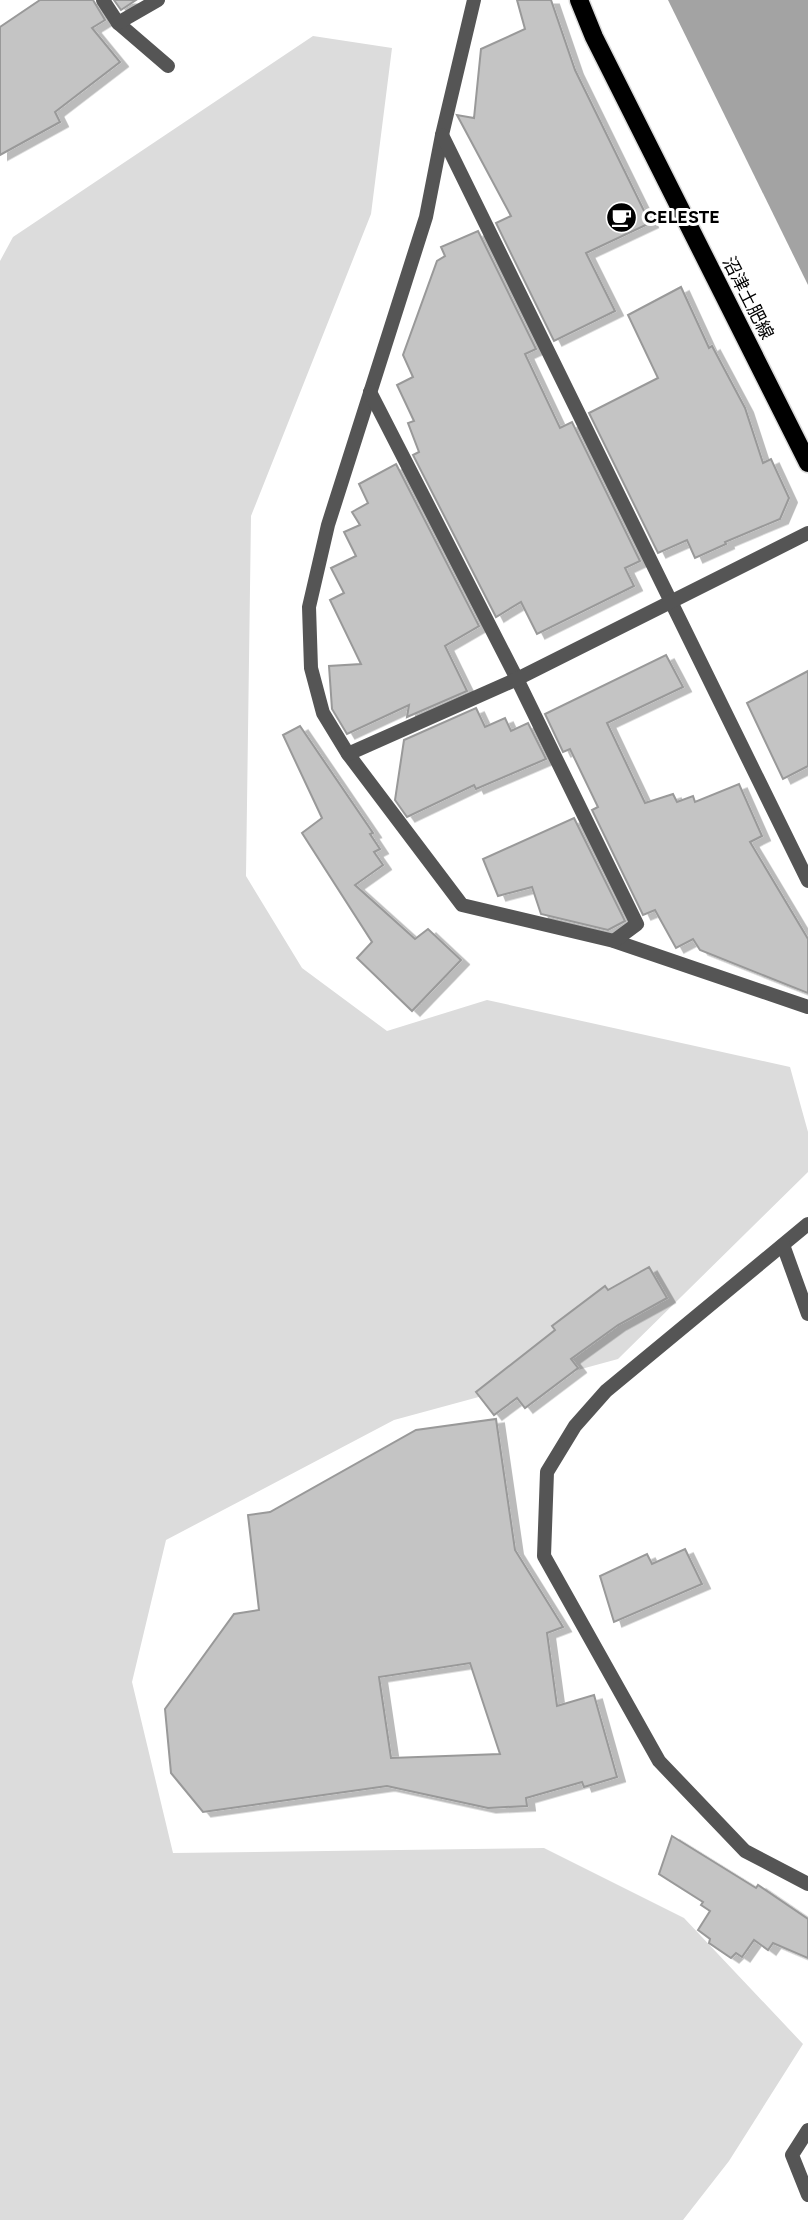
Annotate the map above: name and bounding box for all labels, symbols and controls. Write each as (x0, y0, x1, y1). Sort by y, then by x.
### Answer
cafe icon: CELESTE (604, 200, 638, 234)
place label: CELESTE (644, 206, 720, 228)
street label: 沼津土肥線 (718, 253, 778, 343)

